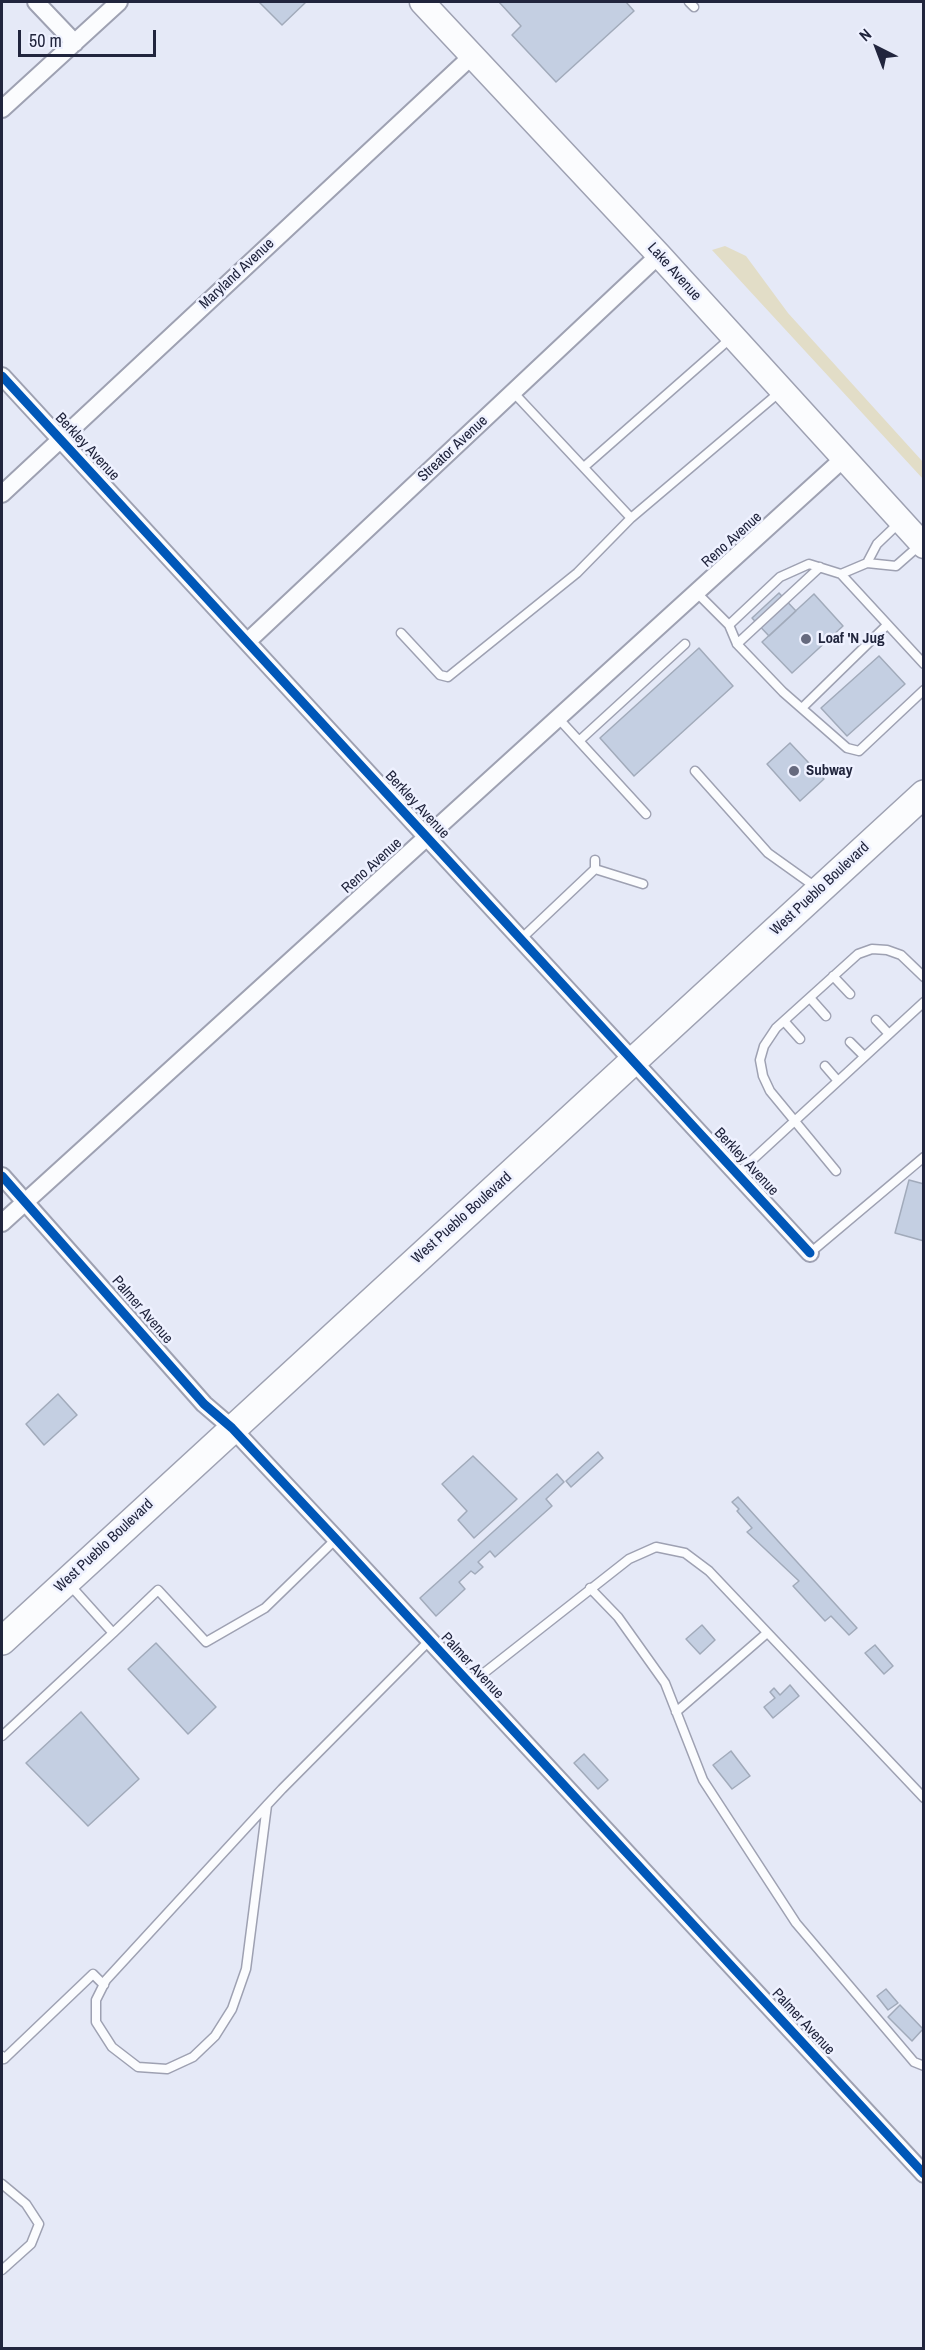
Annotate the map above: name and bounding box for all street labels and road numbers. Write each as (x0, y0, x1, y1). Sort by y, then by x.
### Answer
street label: Maryland Avenue (196, 235, 278, 313)
street label: Lake Avenue (643, 239, 705, 305)
street label: Berkley Avenue (51, 409, 123, 485)
street label: Streator Avenue (414, 412, 492, 486)
street label: Reno Avenue (698, 508, 766, 572)
street label: Berkley Avenue (381, 767, 453, 843)
street label: Reno Avenue (338, 834, 406, 898)
street label: West Pueblo Boulevard (767, 839, 873, 939)
street label: Berkley Avenue (710, 1124, 782, 1200)
street label: West Pueblo Boulevard (408, 1168, 516, 1268)
street label: Palmer Avenue (108, 1272, 176, 1348)
street label: West Pueblo Boulevard (51, 1496, 157, 1596)
street label: Palmer Avenue (437, 1629, 507, 1703)
street label: Palmer Avenue (768, 1985, 838, 2059)

